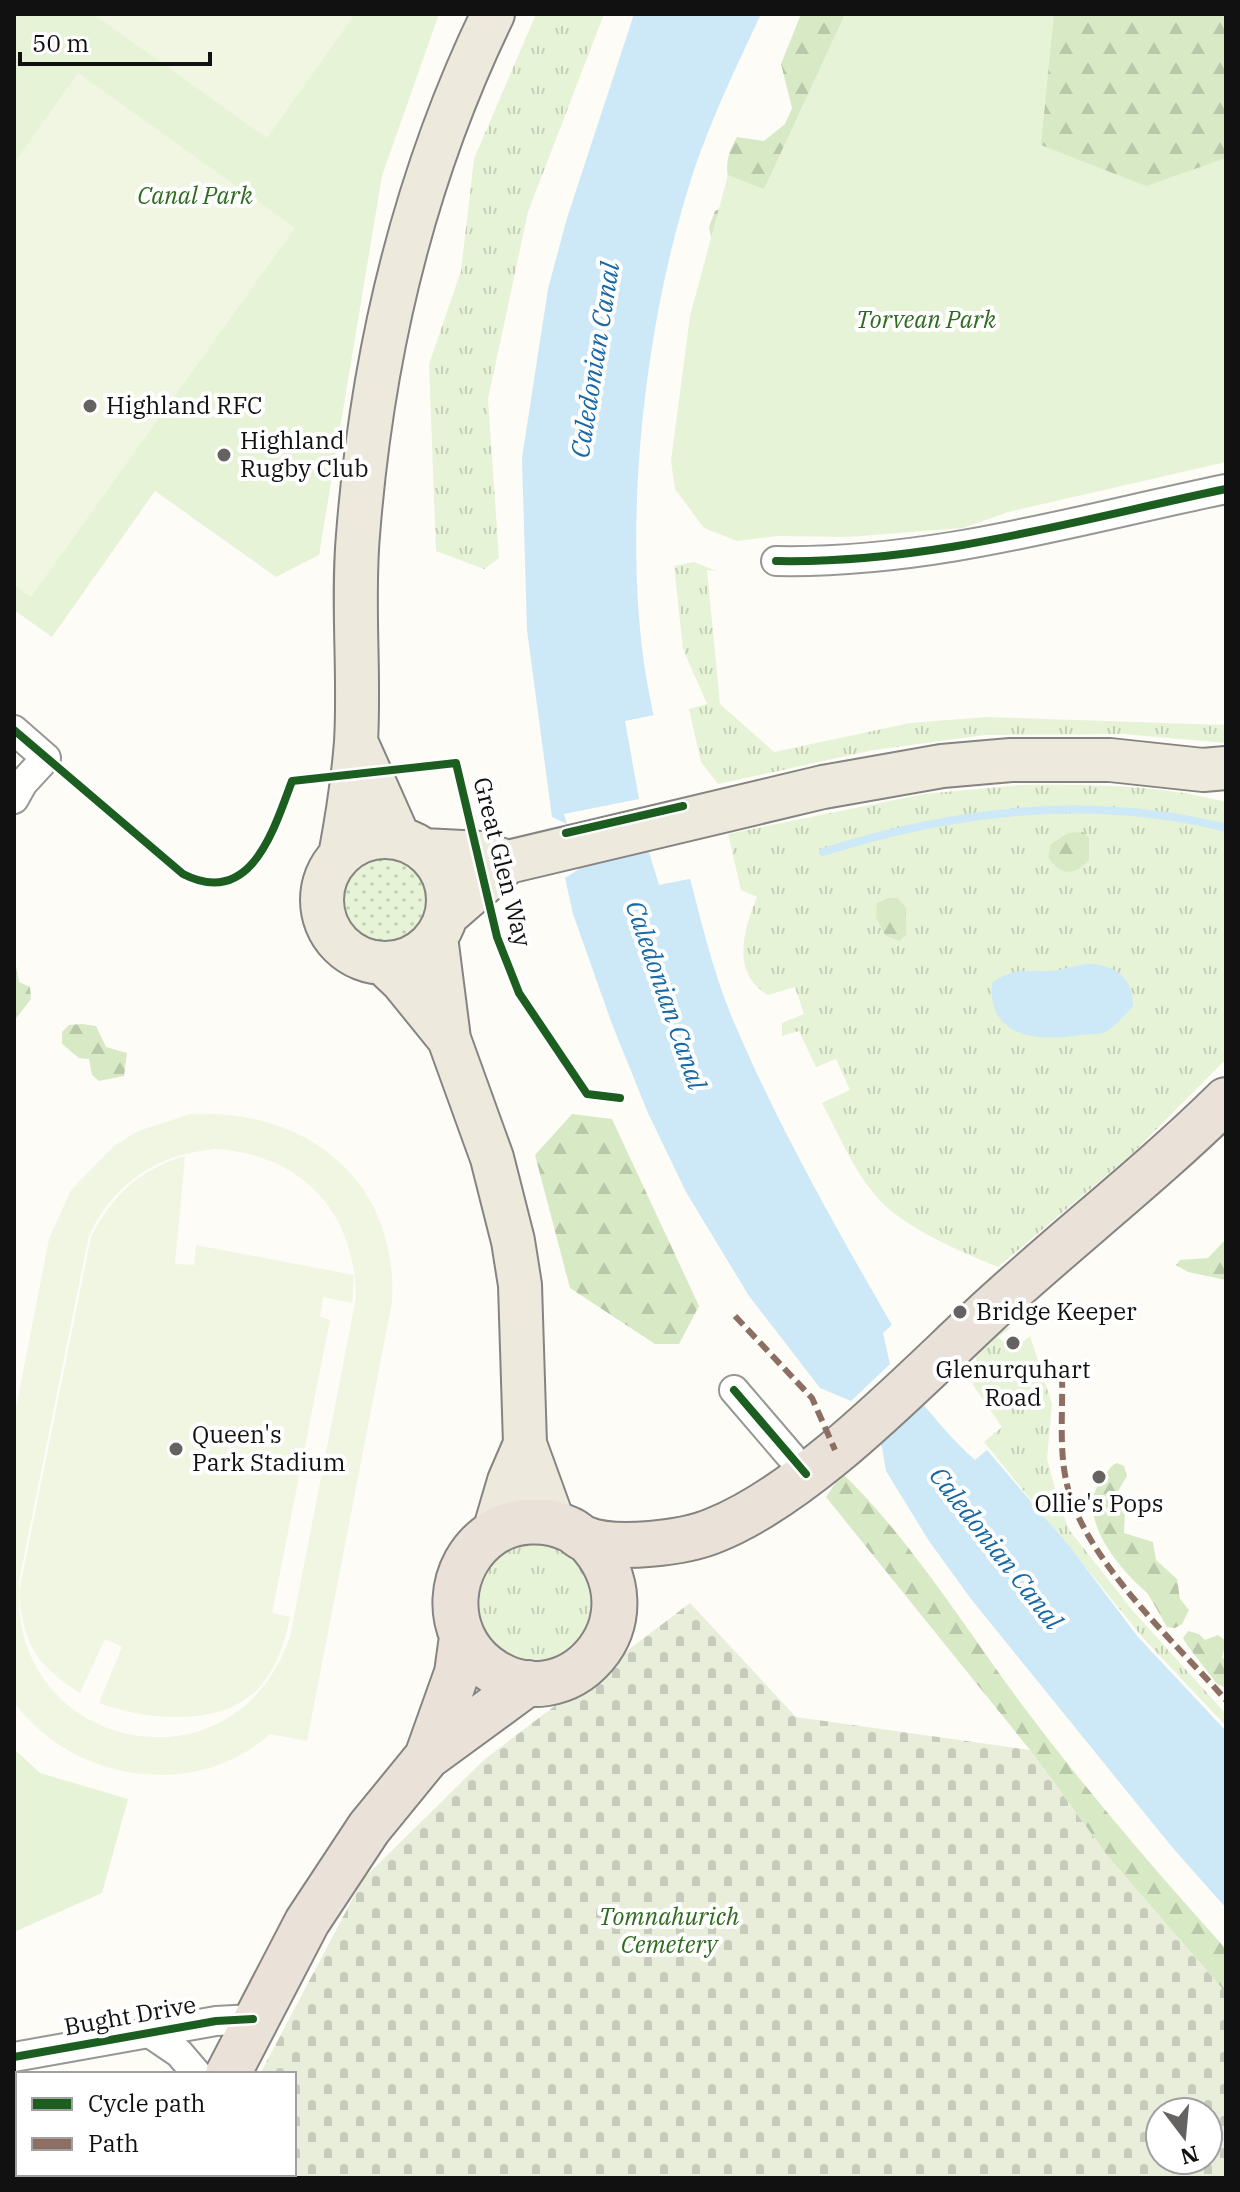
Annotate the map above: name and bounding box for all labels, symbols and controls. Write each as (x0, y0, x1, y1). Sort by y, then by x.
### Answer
scale bar (20, 16, 210, 66)
text: 50 m (32, 27, 89, 59)
park label: Canal Park (137, 179, 253, 211)
water label: Caledonian Canal (562, 259, 626, 460)
park label: Torvean Park (856, 303, 996, 335)
place label: Highland RFC (106, 389, 263, 421)
marker: Highland RFC (81, 397, 99, 415)
place label: Highland Rugby Club (240, 424, 369, 484)
marker: Highland Rugby Club (215, 446, 233, 464)
street label: Great Glen Way (466, 774, 540, 950)
water label: Caledonian Canal (619, 896, 715, 1094)
place label: Bridge Keeper (976, 1295, 1137, 1327)
marker: Bridge Keeper (951, 1303, 969, 1321)
marker: Glenurquhart Road (1004, 1334, 1022, 1352)
place label: Glenurquhart Road (936, 1353, 1090, 1413)
place label: Queen's Park Stadium (192, 1418, 346, 1478)
marker: Queen's Park Stadium (167, 1440, 185, 1458)
water label: Caledonian Canal (923, 1459, 1071, 1636)
marker: Ollie's Pops (1090, 1468, 1108, 1486)
place label: Ollie's Pops (1034, 1487, 1164, 1519)
park label: Tomnahurich Cemetery (599, 1900, 739, 1960)
street label: Bught Drive (61, 1988, 198, 2042)
legend (16, 2072, 296, 2176)
text: Cycle path (88, 2087, 205, 2119)
north arrow (1144, 2096, 1224, 2176)
text: Path (88, 2127, 139, 2159)
text: N (1177, 2139, 1202, 2172)

